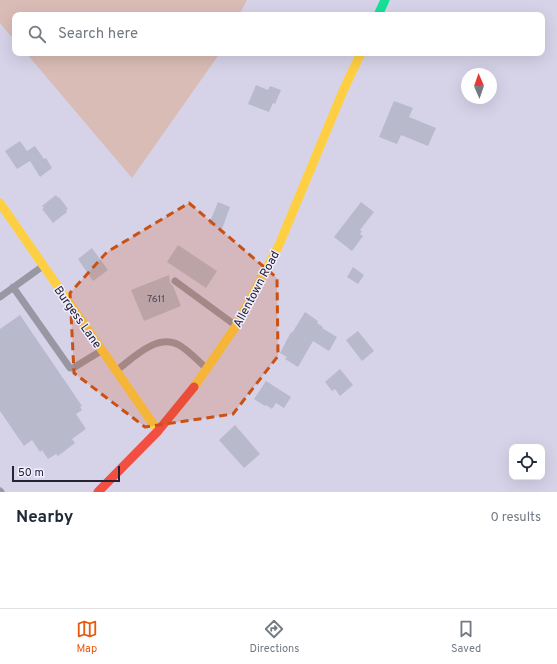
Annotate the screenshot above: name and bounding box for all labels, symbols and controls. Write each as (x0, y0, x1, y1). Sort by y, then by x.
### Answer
search box (12, 12, 545, 56)
icon: search (26, 23, 48, 45)
text: Search here (58, 25, 138, 44)
north arrow (461, 68, 497, 104)
street label: Allentown Road (230, 248, 284, 331)
street label: Burgess Lane (50, 283, 105, 352)
house number: 7611 (147, 293, 165, 306)
map controls (509, 444, 545, 480)
button: locate (509, 444, 545, 480)
scale bar (12, 464, 120, 483)
text: 50 m (18, 466, 44, 480)
text: Nearby (16, 507, 73, 529)
text: 0 results (490, 510, 541, 526)
tab: Map (76, 618, 98, 656)
tab: Directions (249, 618, 299, 656)
tab: Saved (451, 618, 481, 656)

